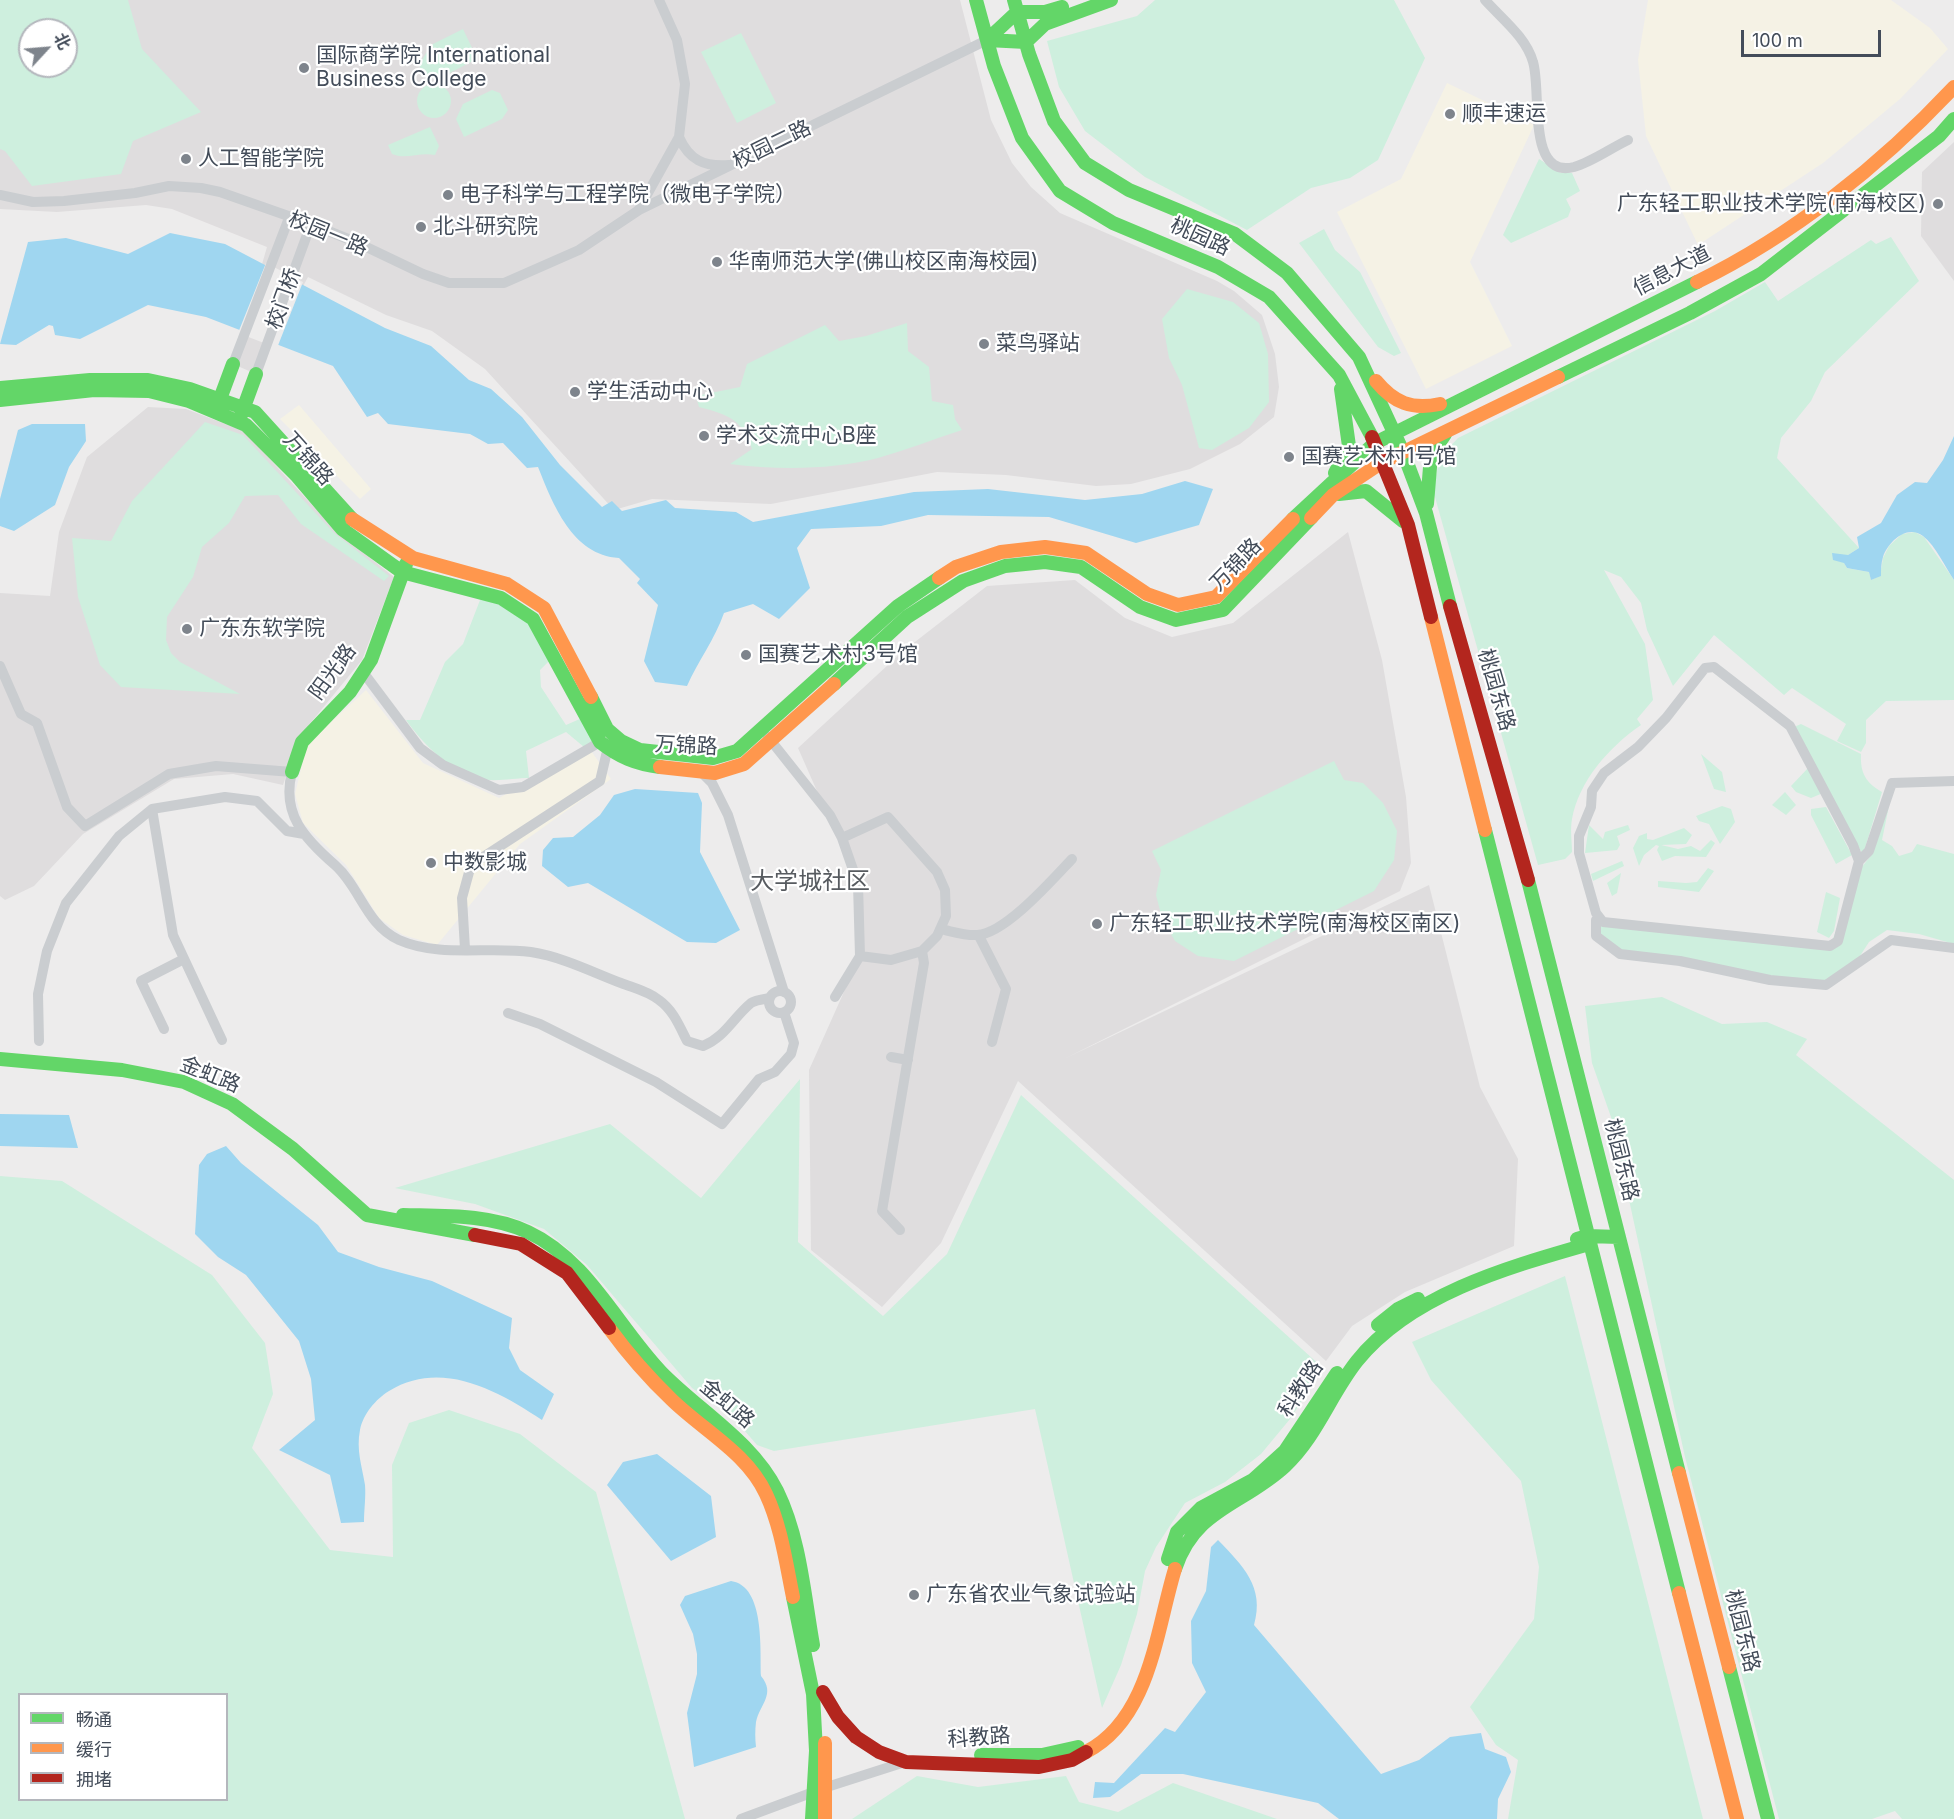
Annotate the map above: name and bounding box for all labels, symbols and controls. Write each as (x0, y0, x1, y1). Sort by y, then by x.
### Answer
north arrow (18, 18, 78, 78)
scale bar (1744, 18, 1884, 56)
text: 北 (50, 29, 75, 53)
text: 100 m (1752, 30, 1803, 51)
place label: 国际商学院 International Business College (316, 43, 550, 93)
marker: 国际商学院 International Business College (297, 61, 311, 75)
place label: 顺丰速运 (1462, 101, 1546, 127)
marker: 顺丰速运 (1443, 107, 1457, 121)
street label: 校园二路 (729, 115, 815, 175)
place label: 人工智能学院 (198, 146, 324, 172)
marker: 人工智能学院 (179, 152, 193, 166)
place label: 电子科学与工程学院（微电子学院） (460, 182, 796, 208)
marker: 电子科学与工程学院（微电子学院） (441, 188, 455, 202)
place label: 广东轻工职业技术学院(南海校区) (1617, 191, 1926, 217)
marker: 广东轻工职业技术学院(南海校区) (1931, 197, 1945, 211)
street label: 校园一路 (284, 207, 372, 261)
street label: 桃园路 (1166, 213, 1234, 261)
place label: 北斗研究院 (433, 214, 538, 240)
marker: 北斗研究院 (414, 220, 428, 234)
street label: 信息大道 (1629, 241, 1715, 301)
place label: 华南师范大学(佛山校区南海校园) (729, 249, 1038, 275)
marker: 华南师范大学(佛山校区南海校园) (710, 255, 724, 269)
street label: 校门桥 (261, 265, 307, 333)
place label: 菜鸟驿站 (996, 331, 1080, 357)
marker: 菜鸟驿站 (977, 337, 991, 351)
place label: 学生活动中心 (587, 379, 713, 405)
marker: 学生活动中心 (568, 385, 582, 399)
place label: 学术交流中心B座 (716, 423, 877, 449)
street label: 万锦路 (278, 427, 338, 491)
marker: 学术交流中心B座 (697, 429, 711, 443)
place label: 国赛艺术村1号馆 (1301, 444, 1457, 470)
marker: 国赛艺术村1号馆 (1282, 450, 1296, 464)
street label: 万锦路 (1205, 534, 1267, 596)
place label: 广东东软学院 (199, 616, 325, 642)
marker: 广东东软学院 (180, 622, 194, 636)
street label: 阳光路 (304, 639, 362, 705)
place label: 国赛艺术村3号馆 (758, 642, 918, 668)
street label: 桃园东路 (1472, 646, 1520, 734)
marker: 国赛艺术村3号馆 (739, 648, 753, 662)
street label: 万锦路 (654, 732, 718, 760)
place label: 中数影城 (443, 850, 527, 876)
marker: 中数影城 (424, 856, 438, 870)
district label: 大学城社区 (750, 868, 870, 896)
place label: 广东轻工职业技术学院(南海校区南区) (1109, 911, 1460, 937)
marker: 广东轻工职业技术学院(南海校区南区) (1090, 917, 1104, 931)
street label: 金虹路 (176, 1052, 244, 1098)
street label: 桃园东路 (1599, 1116, 1643, 1204)
street label: 科教路 (1273, 1356, 1329, 1422)
street label: 金虹路 (695, 1374, 759, 1434)
place label: 广东省农业气象试验站 (926, 1582, 1136, 1608)
street label: 桃园东路 (1720, 1587, 1764, 1675)
marker: 广东省农业气象试验站 (907, 1588, 921, 1602)
legend (18, 1693, 228, 1801)
text: 畅通 (76, 1709, 112, 1730)
street label: 科教路 (947, 1723, 1011, 1753)
text: 缓行 (76, 1739, 112, 1760)
text: 拥堵 (76, 1769, 112, 1790)

